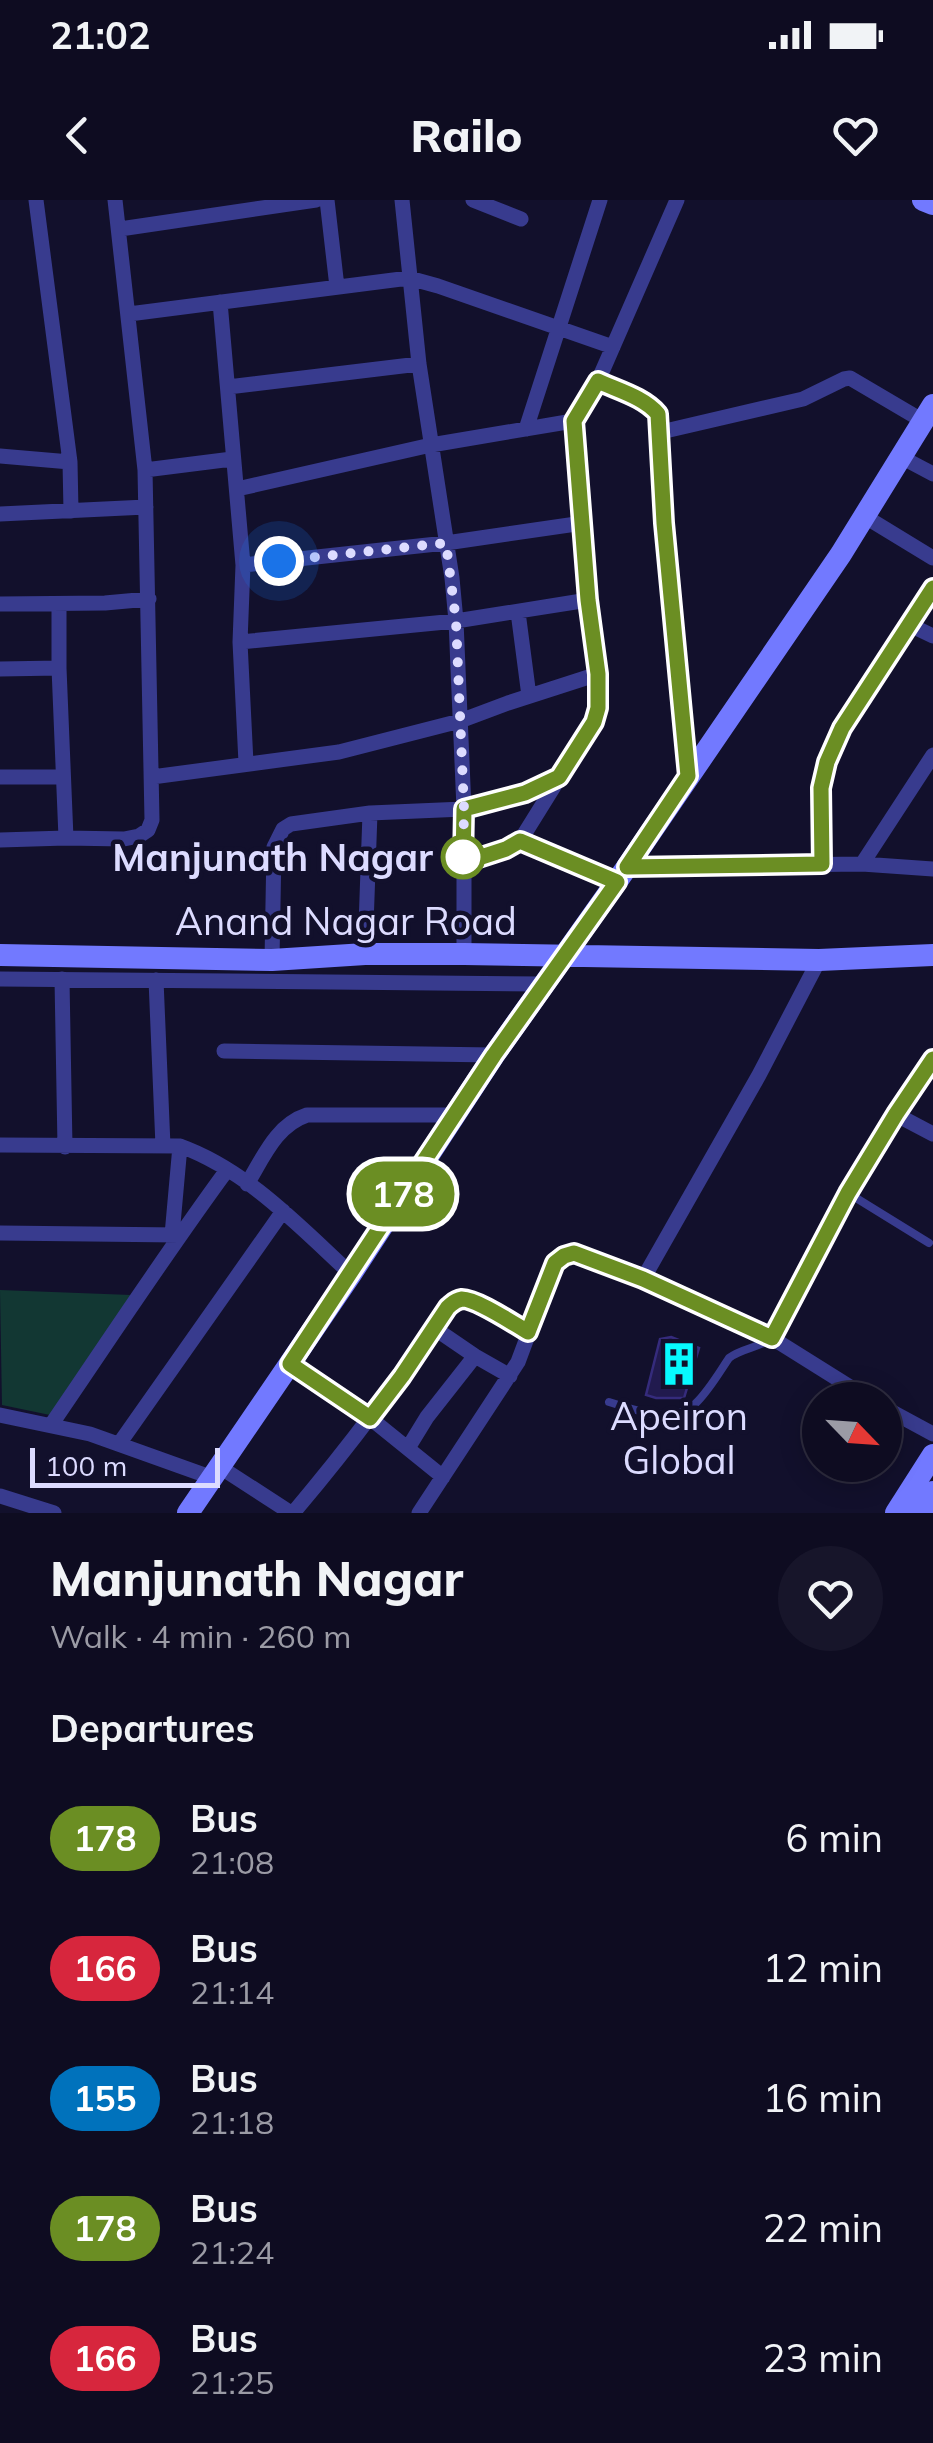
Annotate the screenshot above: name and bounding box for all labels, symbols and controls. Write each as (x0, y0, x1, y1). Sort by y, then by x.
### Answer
text: 21:02 (50, 11, 151, 59)
text: Railo (411, 107, 522, 163)
icon: back (50, 108, 105, 163)
icon: heart (828, 108, 883, 163)
your location (254, 536, 304, 586)
place label: Manjunath Nagar (112, 833, 433, 881)
marker: Manjunath Nagar (442, 836, 484, 878)
street label: Anand Nagar Road (175, 897, 517, 945)
line badge: 178 (346, 1162, 460, 1226)
text: 178 (371, 1172, 435, 1216)
building icon: Apeiron Global (655, 1340, 703, 1388)
north arrow (802, 1382, 902, 1482)
map controls (802, 1382, 902, 1482)
place label: Apeiron Global (610, 1392, 748, 1484)
scale bar (30, 1443, 220, 1488)
text: 100 m (45, 1448, 127, 1483)
button: heart (778, 1546, 883, 1651)
text: Manjunath Nagar (50, 1548, 463, 1608)
text: Walk · 4 min · 260 m (50, 1616, 351, 1656)
text: Departures (50, 1704, 254, 1752)
text: Bus (190, 1794, 258, 1842)
text: 6 min (786, 1814, 883, 1862)
text: 178 (73, 1816, 137, 1860)
text: 21:08 (190, 1842, 274, 1882)
text: Bus (190, 1924, 258, 1972)
text: 12 min (763, 1944, 883, 1992)
text: 166 (73, 1946, 137, 1990)
text: 21:14 (190, 1972, 274, 2012)
text: Bus (190, 2054, 258, 2102)
text: 16 min (763, 2074, 883, 2122)
text: 155 (73, 2076, 137, 2120)
text: 21:18 (190, 2102, 274, 2142)
text: Bus (190, 2184, 258, 2232)
text: 22 min (763, 2204, 883, 2252)
text: 178 (73, 2206, 137, 2250)
text: 21:24 (190, 2232, 274, 2272)
text: Bus (190, 2314, 258, 2362)
text: 23 min (763, 2334, 883, 2382)
text: 166 (73, 2336, 137, 2380)
text: 21:25 (190, 2362, 274, 2402)

